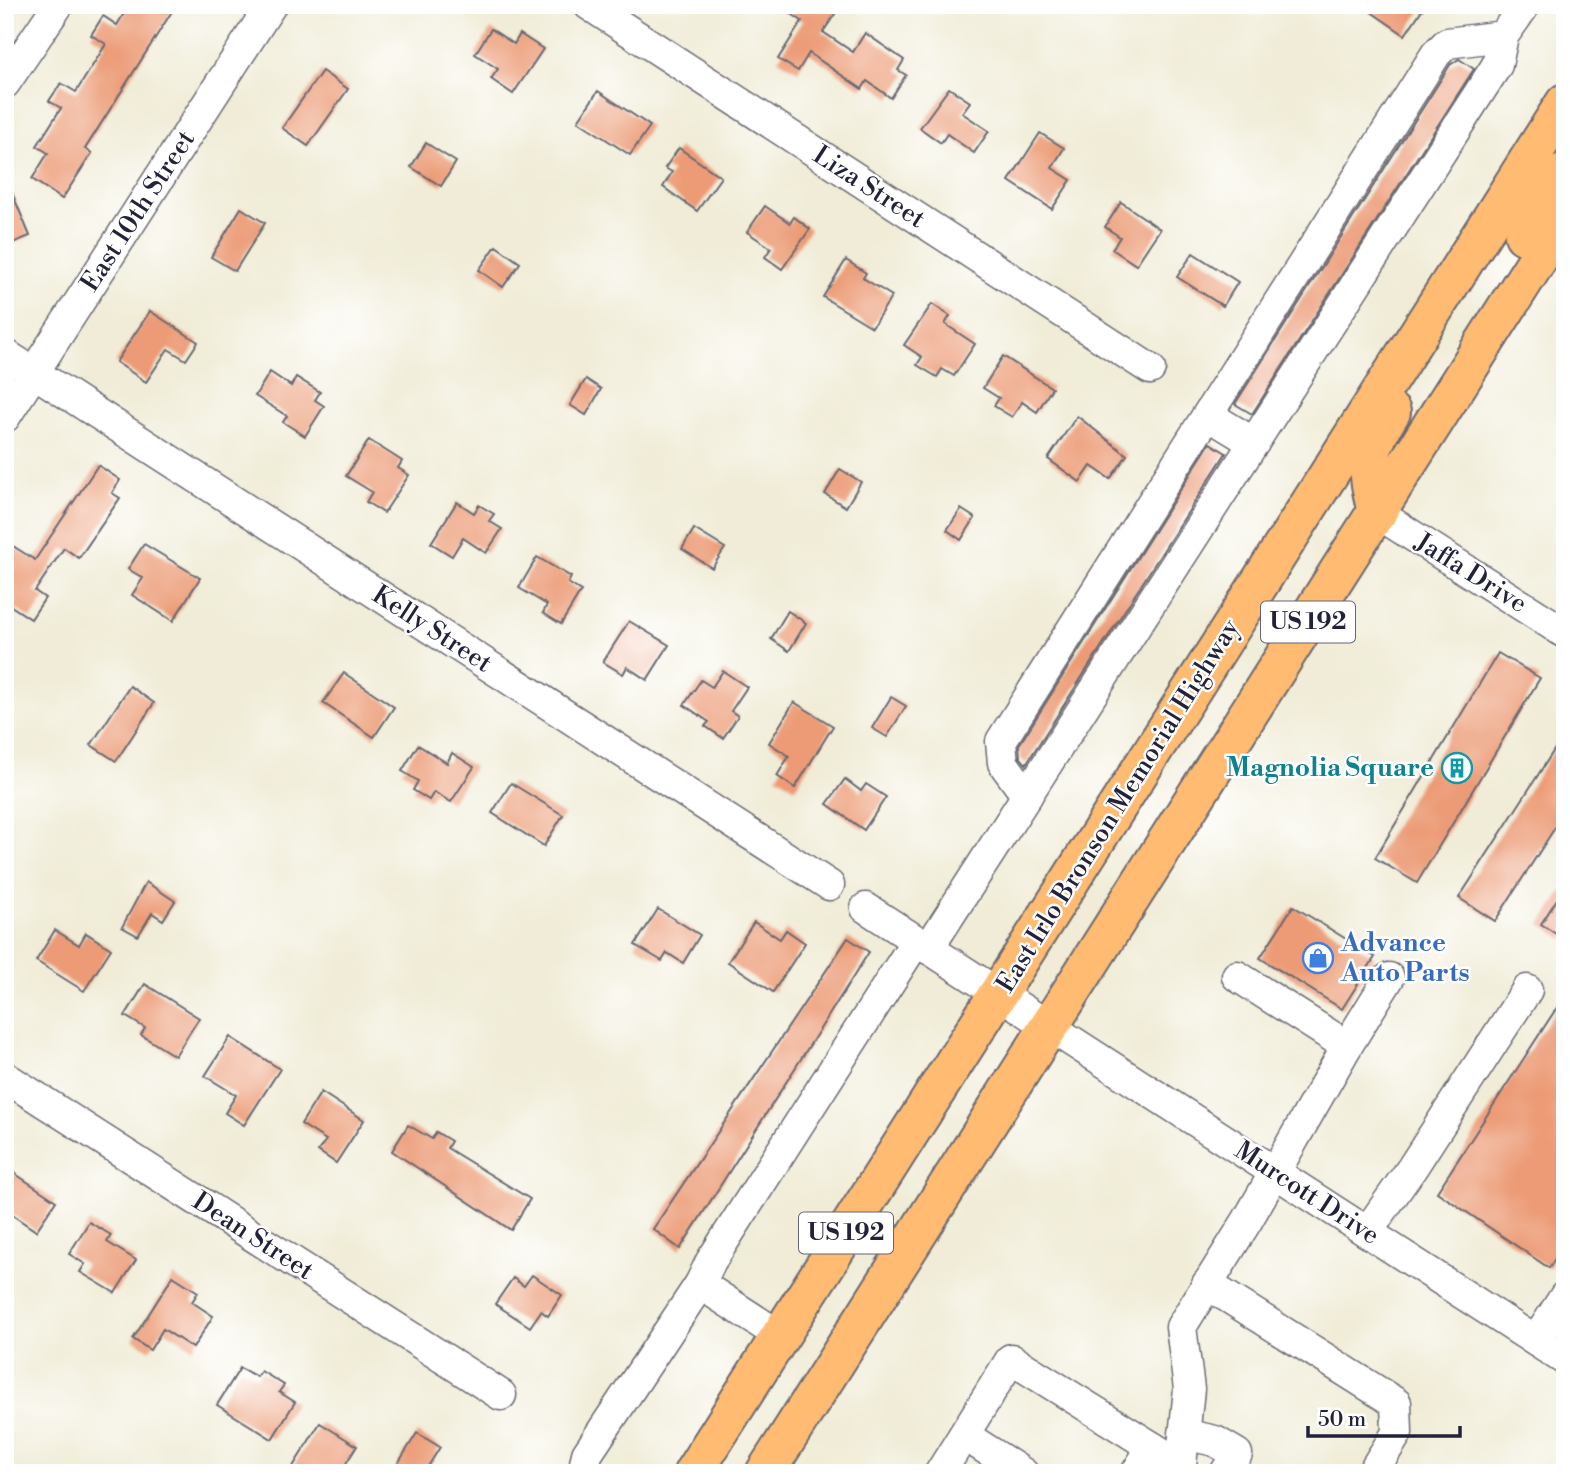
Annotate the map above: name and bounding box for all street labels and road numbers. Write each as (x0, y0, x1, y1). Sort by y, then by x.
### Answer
street label: East 10th Street (74, 124, 202, 298)
street label: Liza Street (807, 139, 931, 235)
street label: Jaffa Drive (1408, 526, 1533, 620)
street label: Kelly Street (366, 579, 498, 679)
road number: US 192 (1261, 602, 1355, 642)
street label: East Irlo Bronson Memorial Highway (990, 613, 1247, 998)
street label: Murcott Drive (1229, 1134, 1385, 1252)
street label: Dean Street (186, 1185, 320, 1287)
road number: US 192 (799, 1212, 893, 1254)

